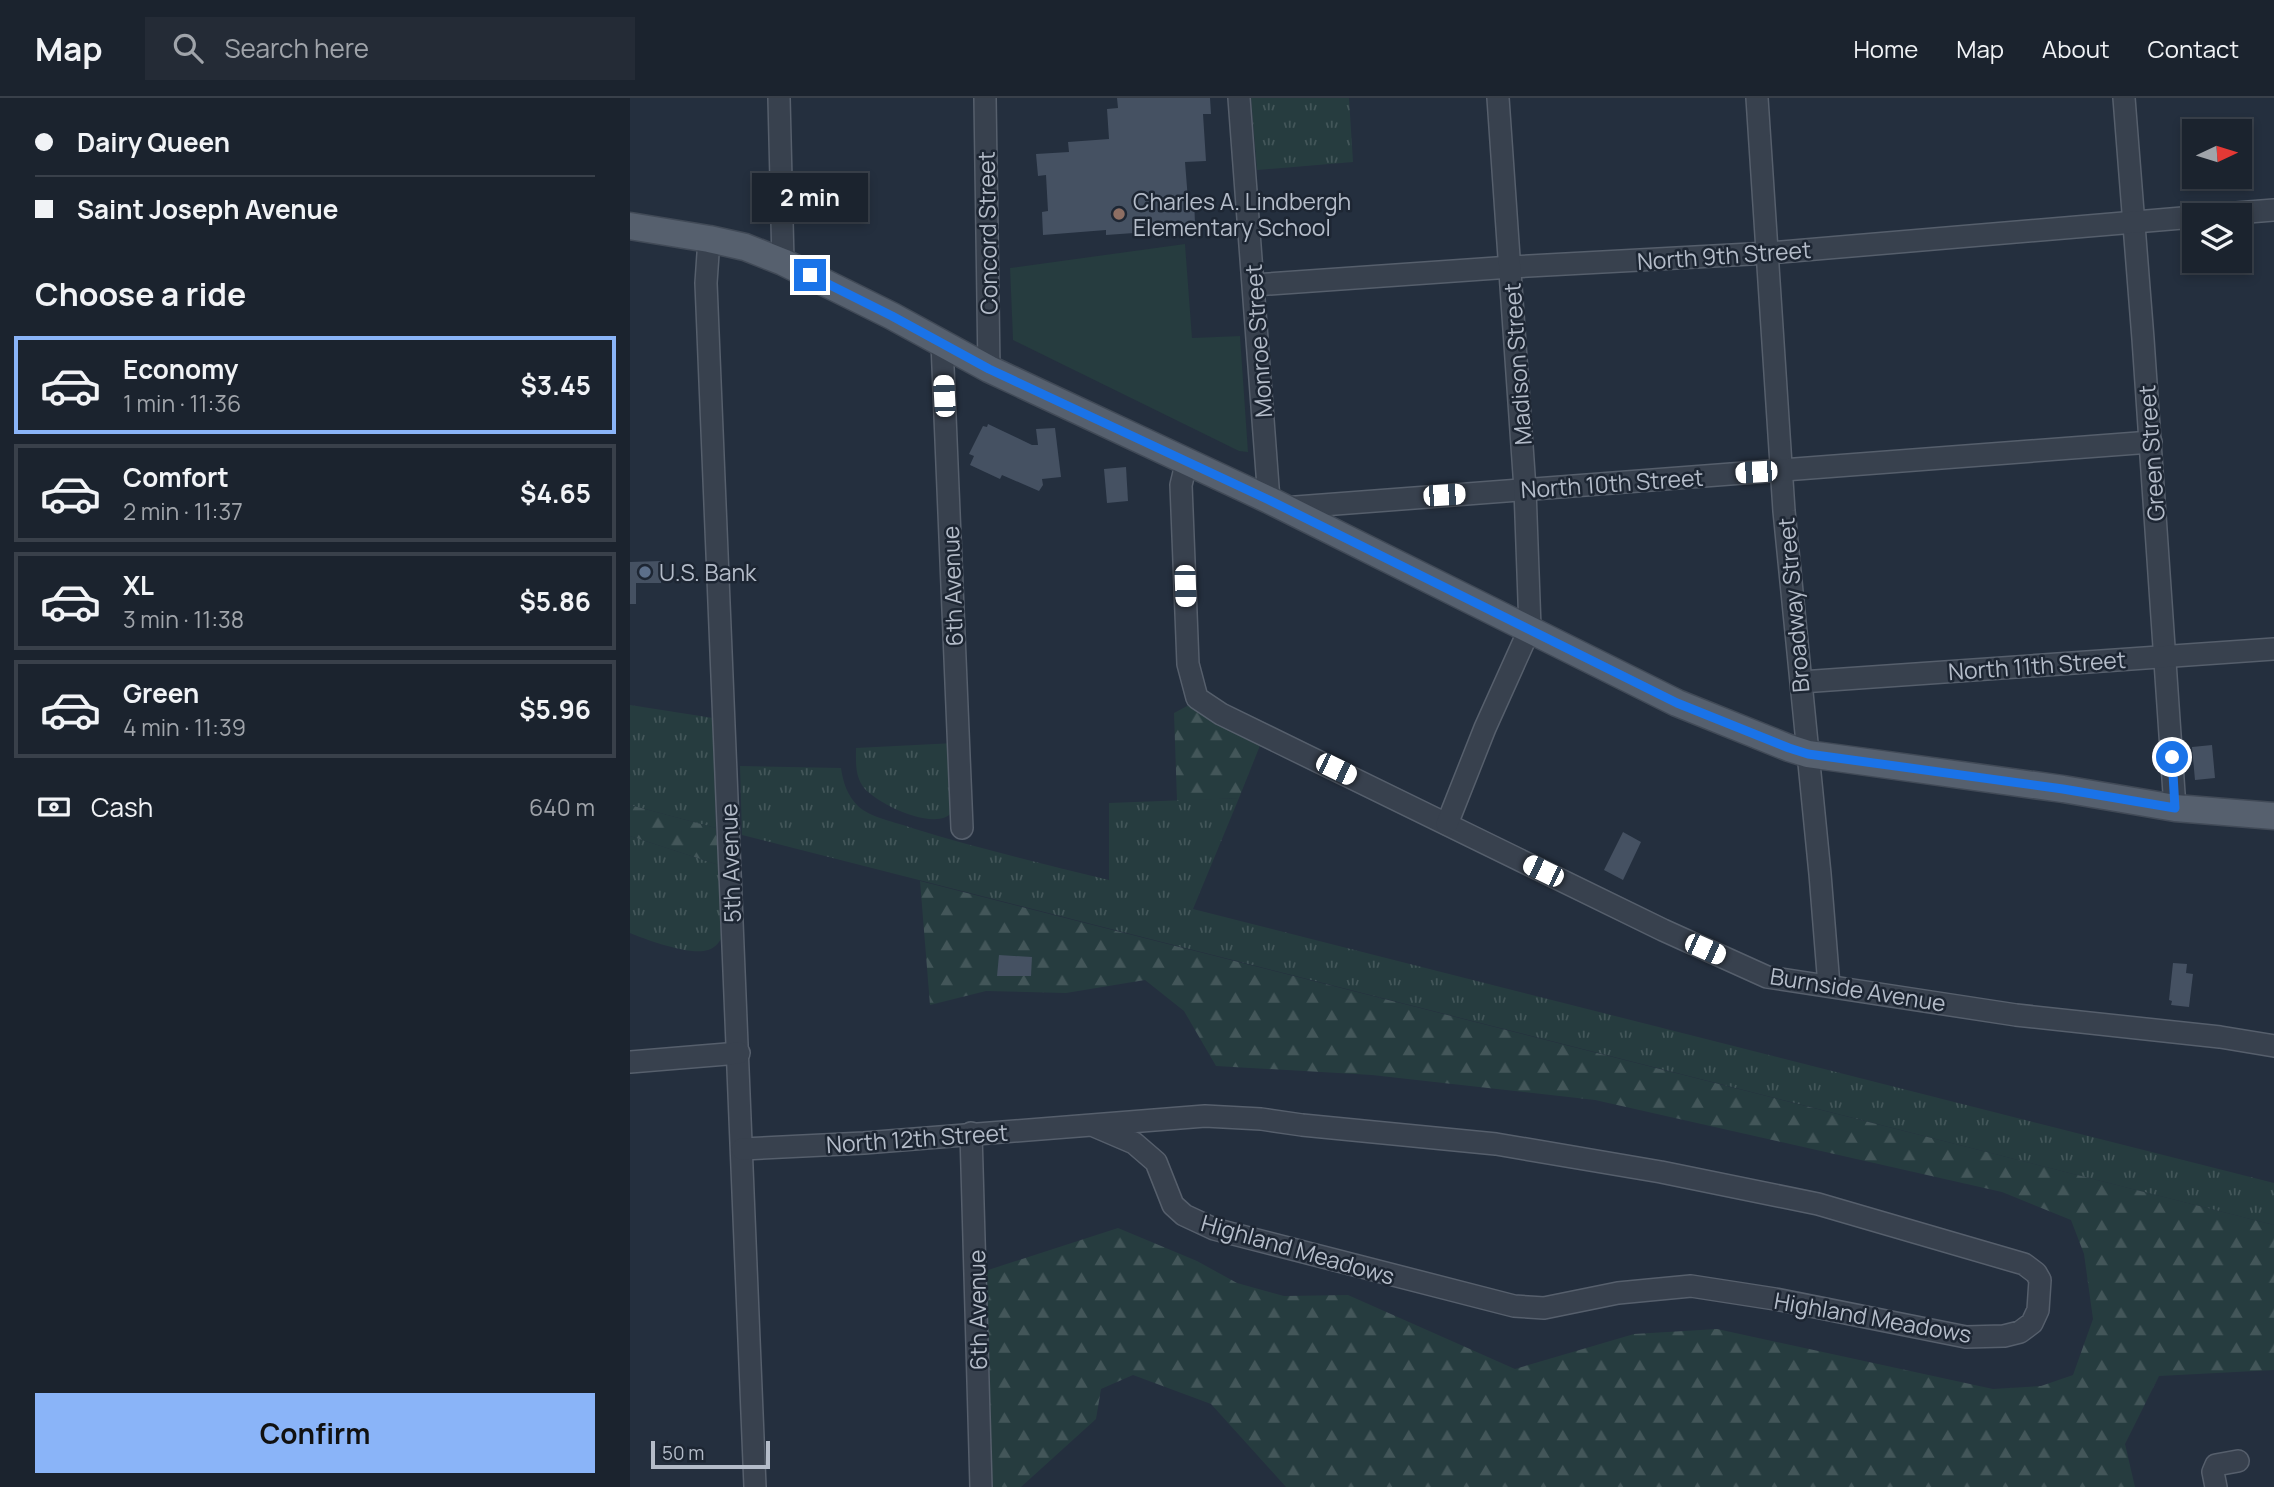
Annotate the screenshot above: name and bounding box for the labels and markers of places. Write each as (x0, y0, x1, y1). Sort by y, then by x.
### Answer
place label: Charles A. Lindbergh Elementary School (1133, 185, 1351, 243)
marker: Charles A. Lindbergh Elementary School (1111, 206, 1127, 222)
place label: U.S. Bank (659, 556, 757, 588)
marker: U.S. Bank (637, 564, 653, 580)

